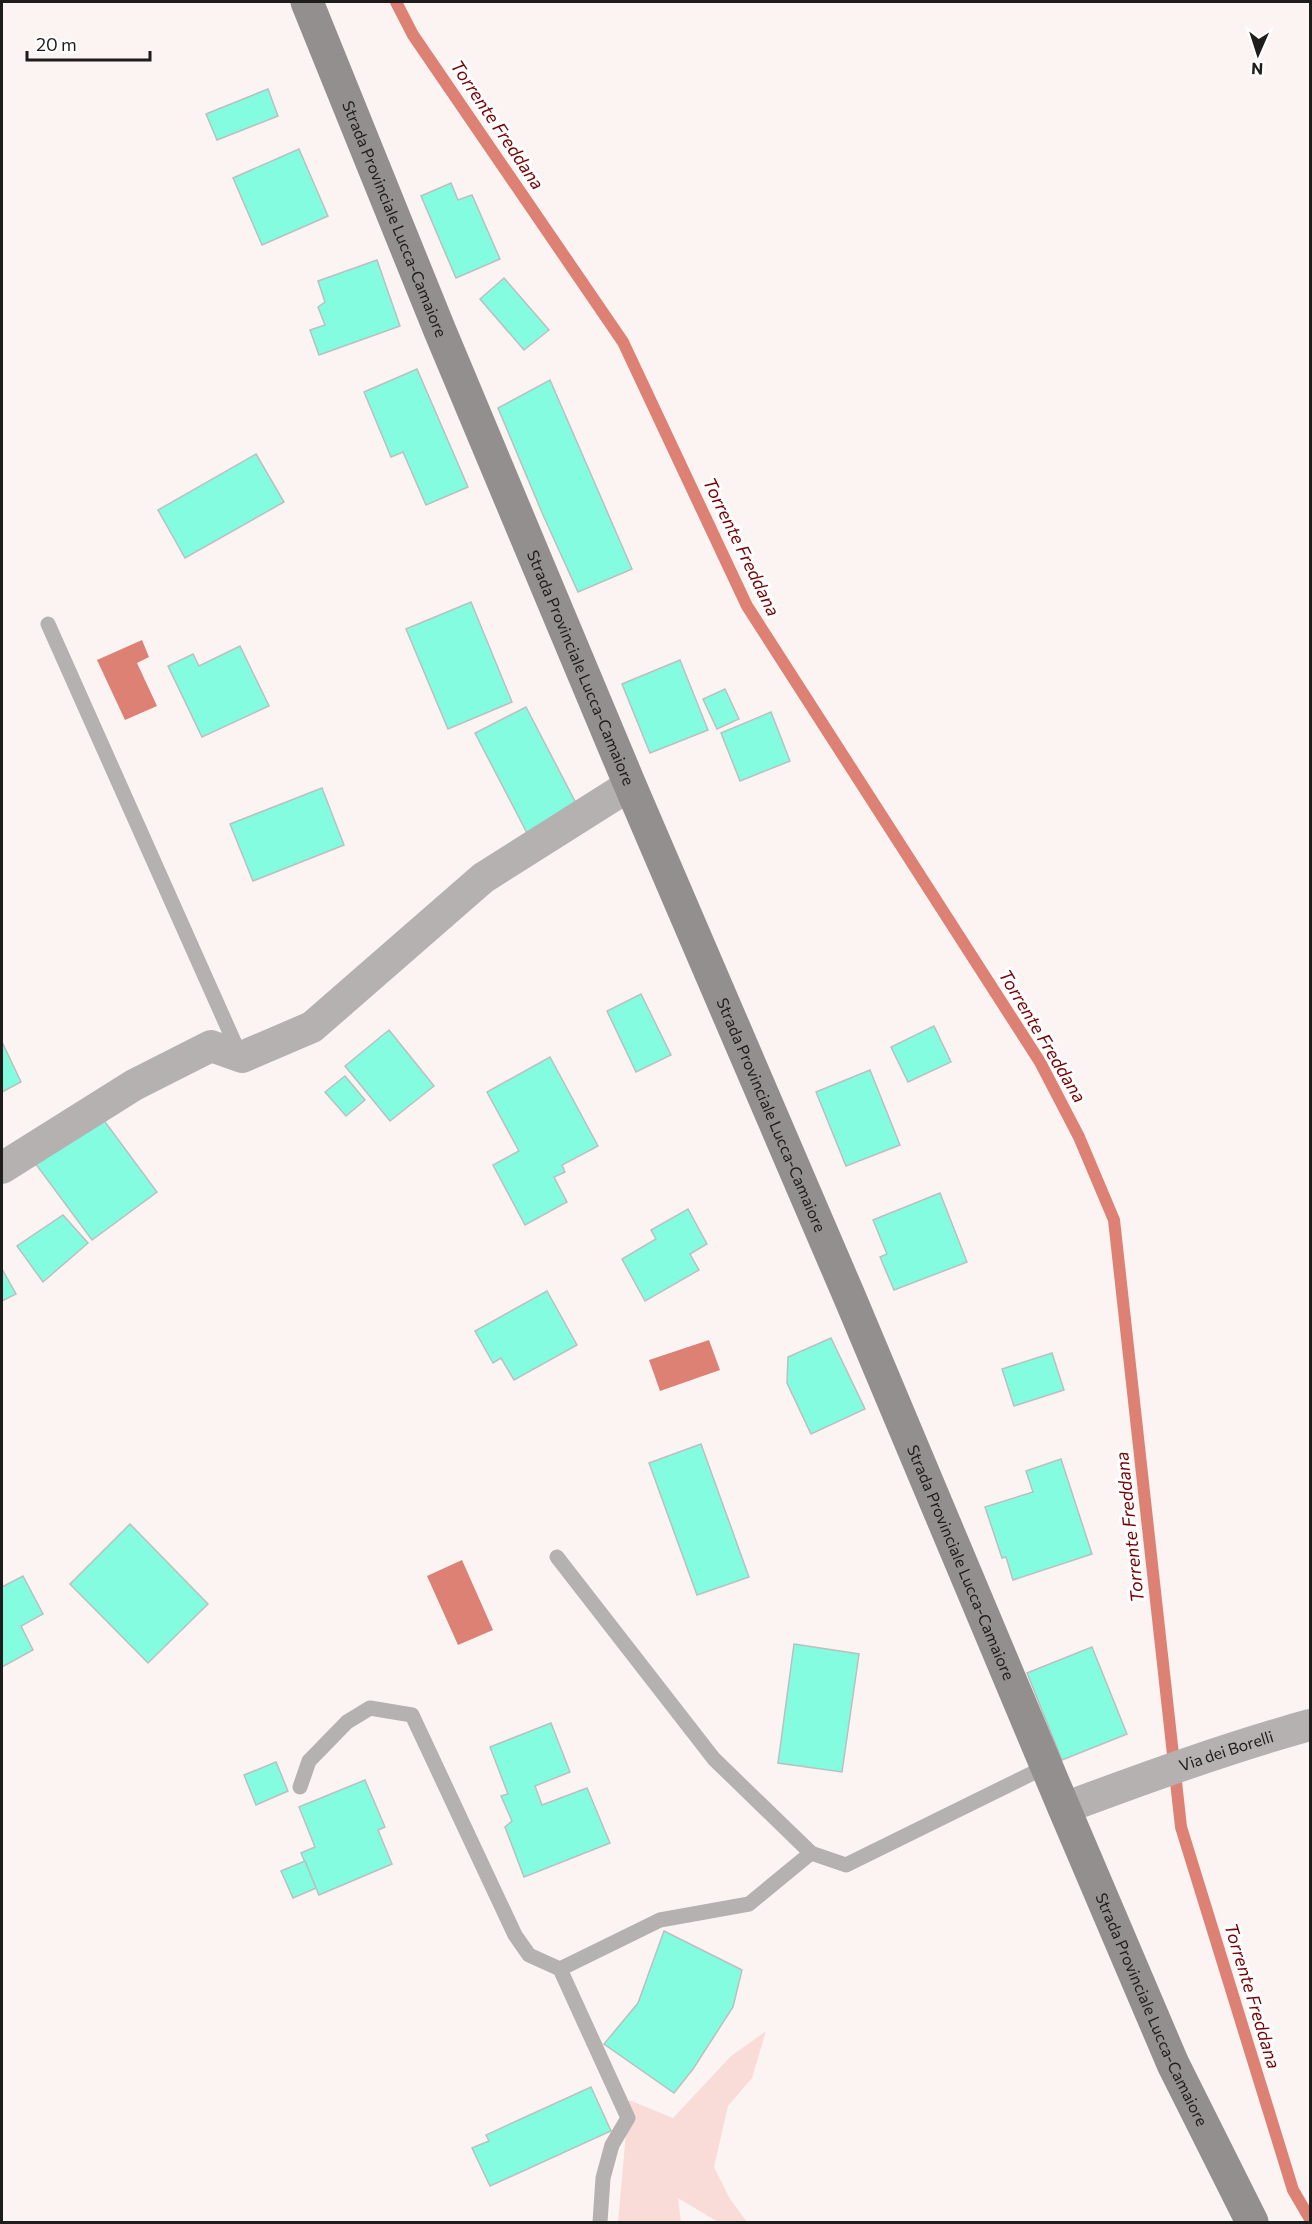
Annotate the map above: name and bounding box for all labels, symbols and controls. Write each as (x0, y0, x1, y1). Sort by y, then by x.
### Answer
scale bar (27, 24, 150, 62)
north arrow (1228, 24, 1288, 84)
text: 20 m (36, 33, 77, 55)
water label: Torrente Freddana (446, 56, 549, 193)
text: N (1251, 60, 1264, 79)
street label: Strada Provinciale Lucca-Camaiore (339, 98, 451, 340)
water label: Torrente Freddana (699, 474, 785, 619)
street label: Strada Provinciale Lucca-Camaiore (524, 547, 639, 788)
water label: Torrente Freddana (994, 965, 1091, 1106)
street label: Strada Provinciale Lucca-Camaiore (713, 995, 831, 1235)
street label: Strada Provinciale Lucca-Camaiore (904, 1442, 1019, 1683)
water label: Torrente Freddana (1110, 1451, 1148, 1604)
street label: Via dei Borelli (1176, 1726, 1276, 1775)
street label: Strada Provinciale Lucca-Camaiore (1092, 1890, 1212, 2129)
water label: Torrente Freddana (1220, 1920, 1286, 2071)

